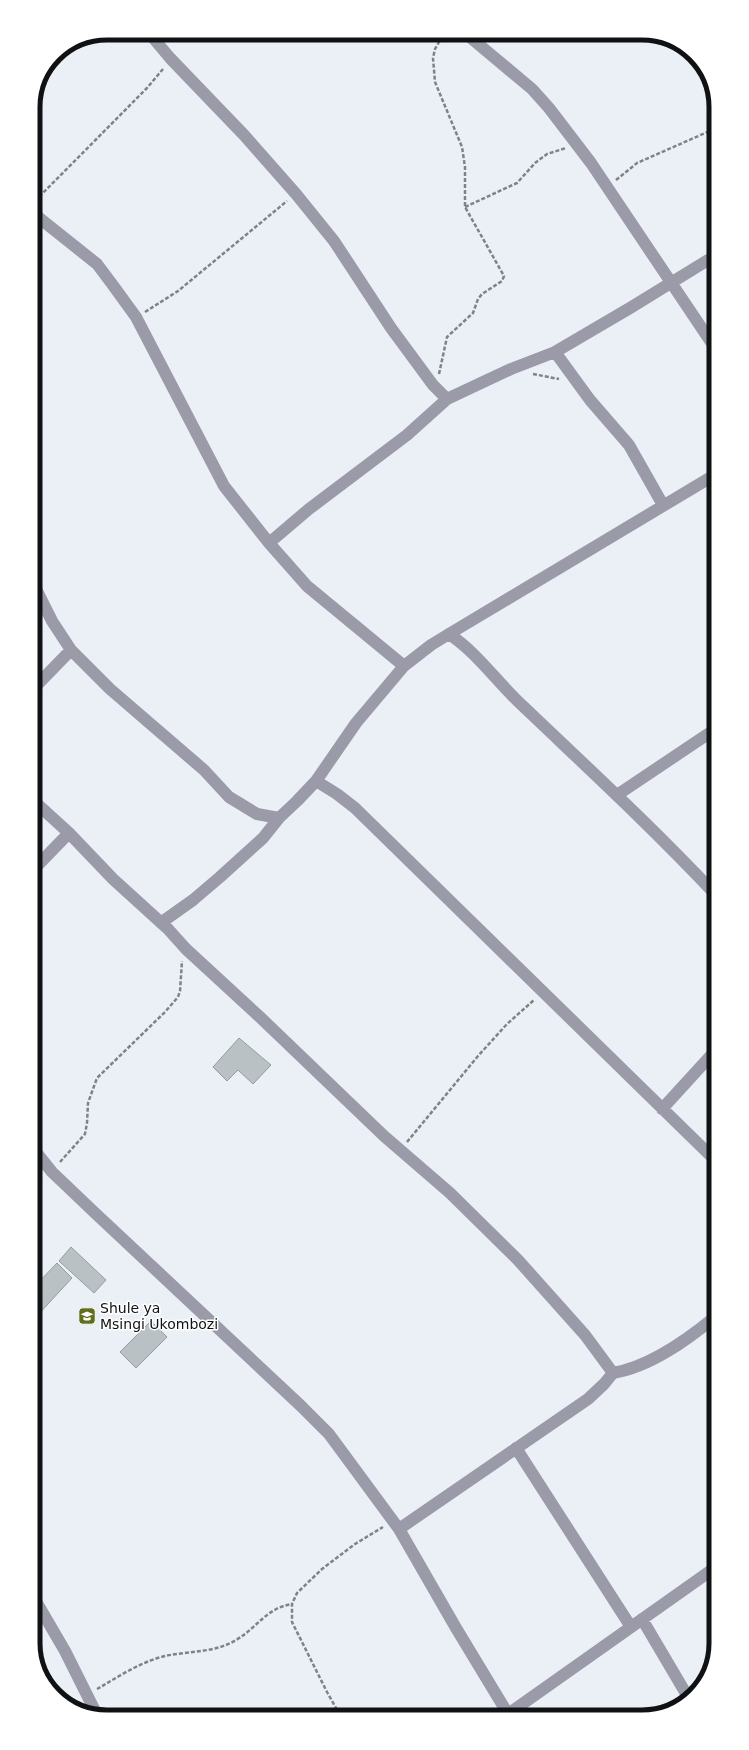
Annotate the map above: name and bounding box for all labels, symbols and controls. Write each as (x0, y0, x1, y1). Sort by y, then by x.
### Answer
place label: Shule ya Msingi Ukombozi (100, 1300, 218, 1332)
school or university icon: Shule ya Msingi Ukombozi (77, 1306, 97, 1326)

